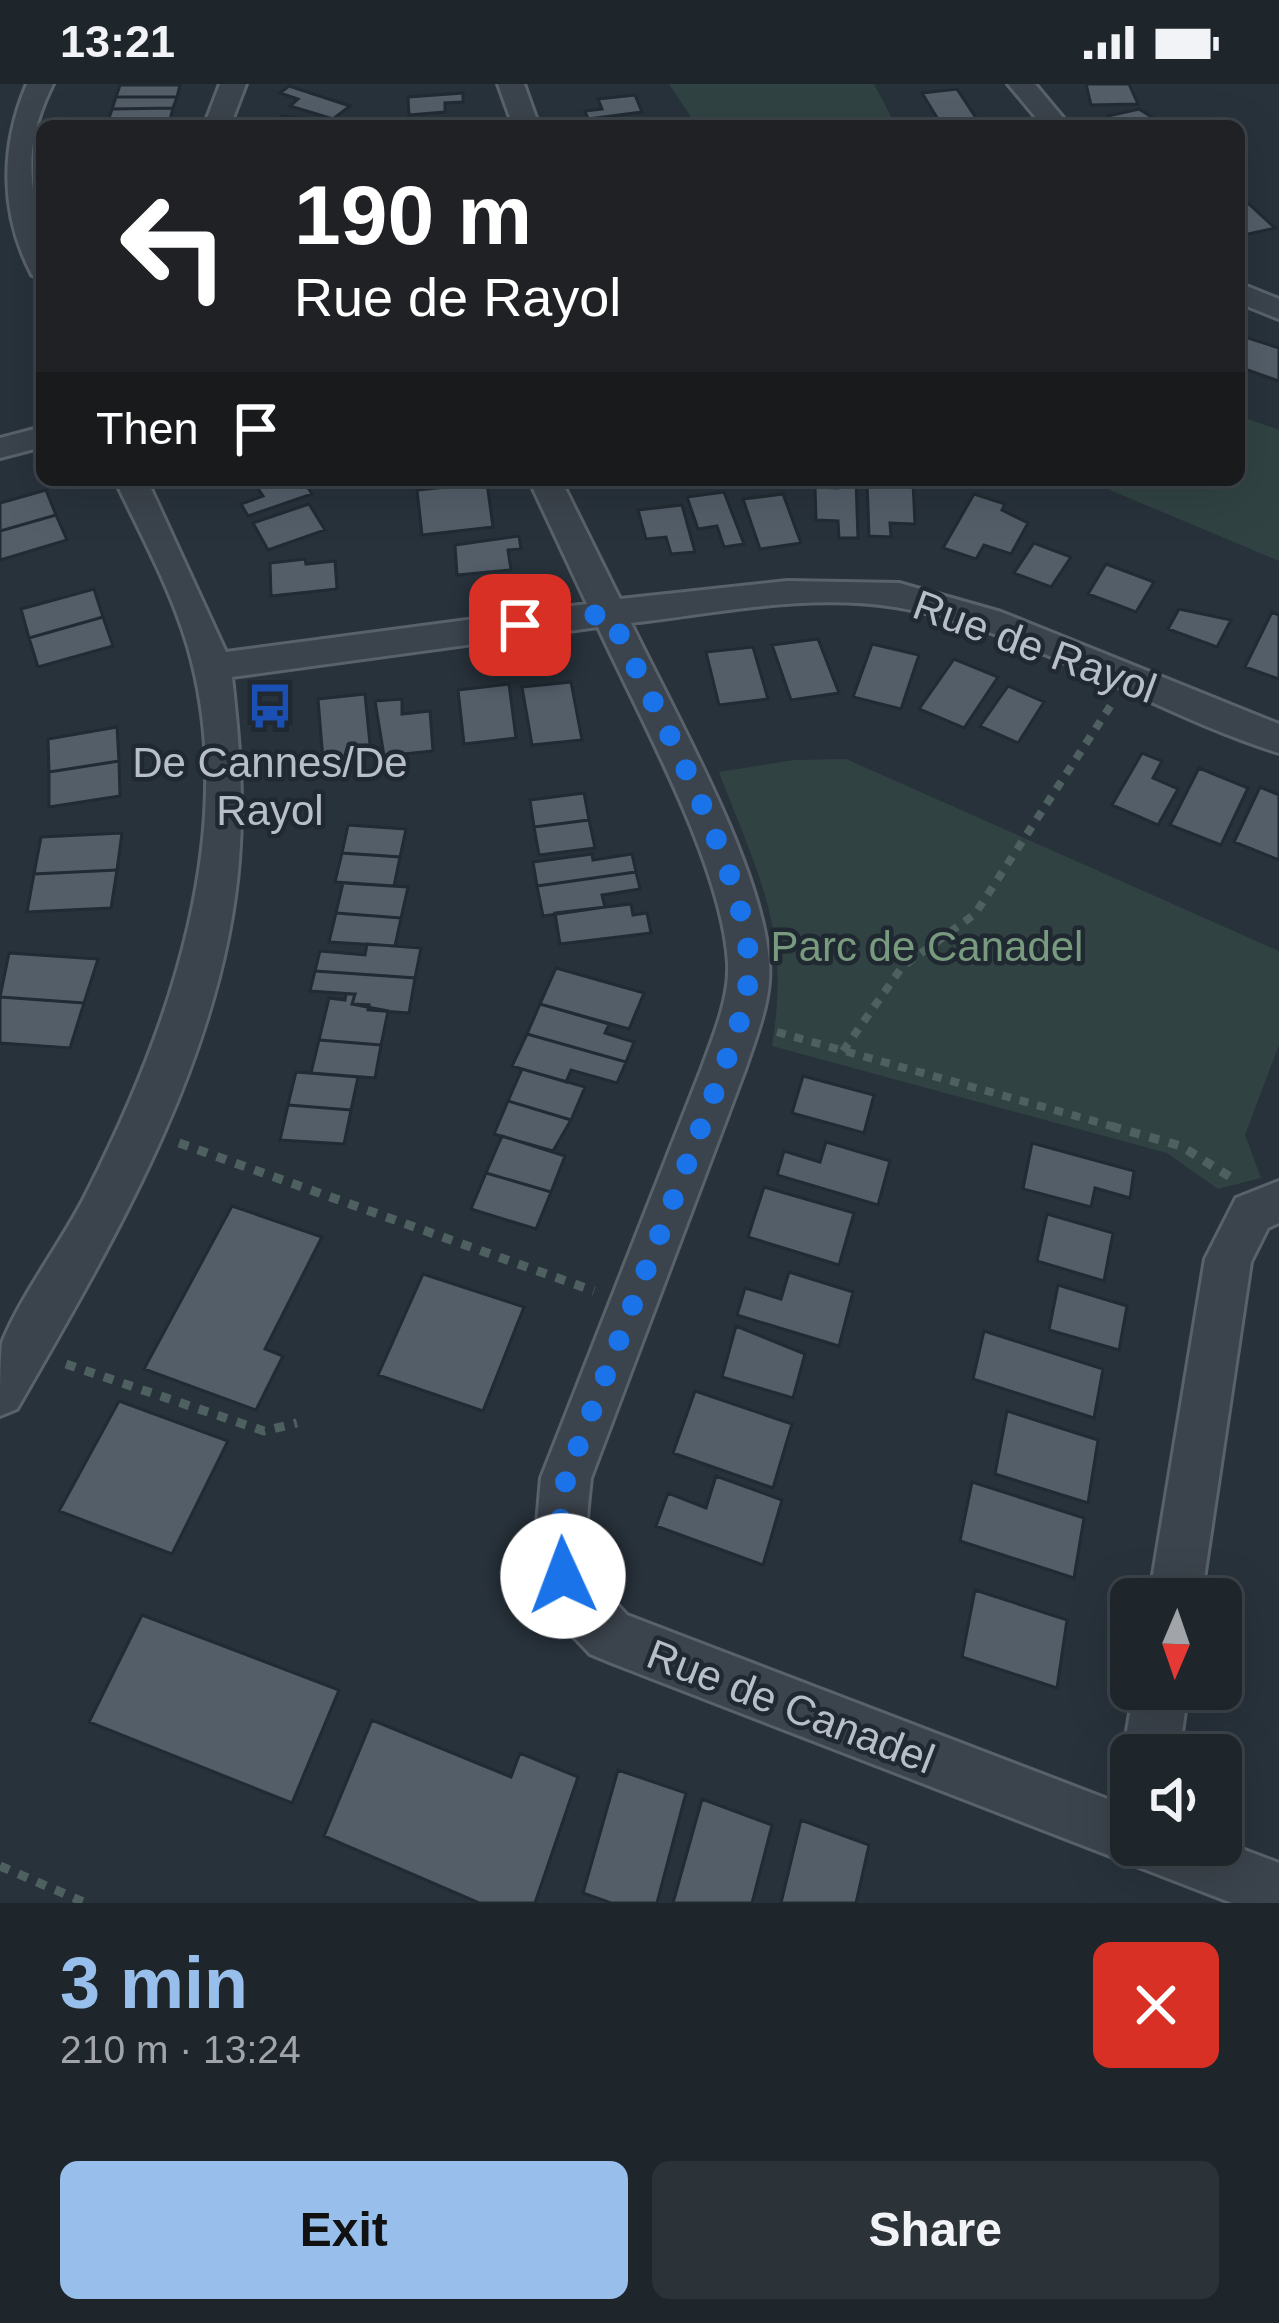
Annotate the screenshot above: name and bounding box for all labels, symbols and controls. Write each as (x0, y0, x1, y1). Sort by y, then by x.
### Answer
text: 13:21 (60, 16, 175, 67)
icon: left (96, 168, 252, 324)
text: 190 m (294, 168, 532, 262)
text: Rue de Rayol (294, 267, 621, 327)
icon: arrive (223, 396, 289, 462)
text: Then (96, 403, 199, 454)
pin (469, 574, 571, 676)
street label: Rue de Rayol (907, 581, 1162, 712)
icon: arrive (487, 592, 553, 658)
bus stop icon: De Cannes/De Rayol (245, 681, 295, 731)
place label: De Cannes/De Rayol (132, 739, 408, 834)
park label: Parc de Canadel (771, 923, 1083, 970)
position arrow (500, 1513, 626, 1639)
north arrow (1110, 1578, 1242, 1710)
map controls (1110, 1578, 1242, 1866)
street label: Rue de Canadel (641, 1630, 941, 1783)
button: sound (1110, 1734, 1242, 1866)
button: close (1093, 1942, 1219, 2068)
text: 3 min (60, 1943, 248, 2023)
text: 210 m · 13:24 (60, 2028, 301, 2071)
button: Exit (60, 2161, 628, 2299)
button: Share (652, 2161, 1219, 2299)

